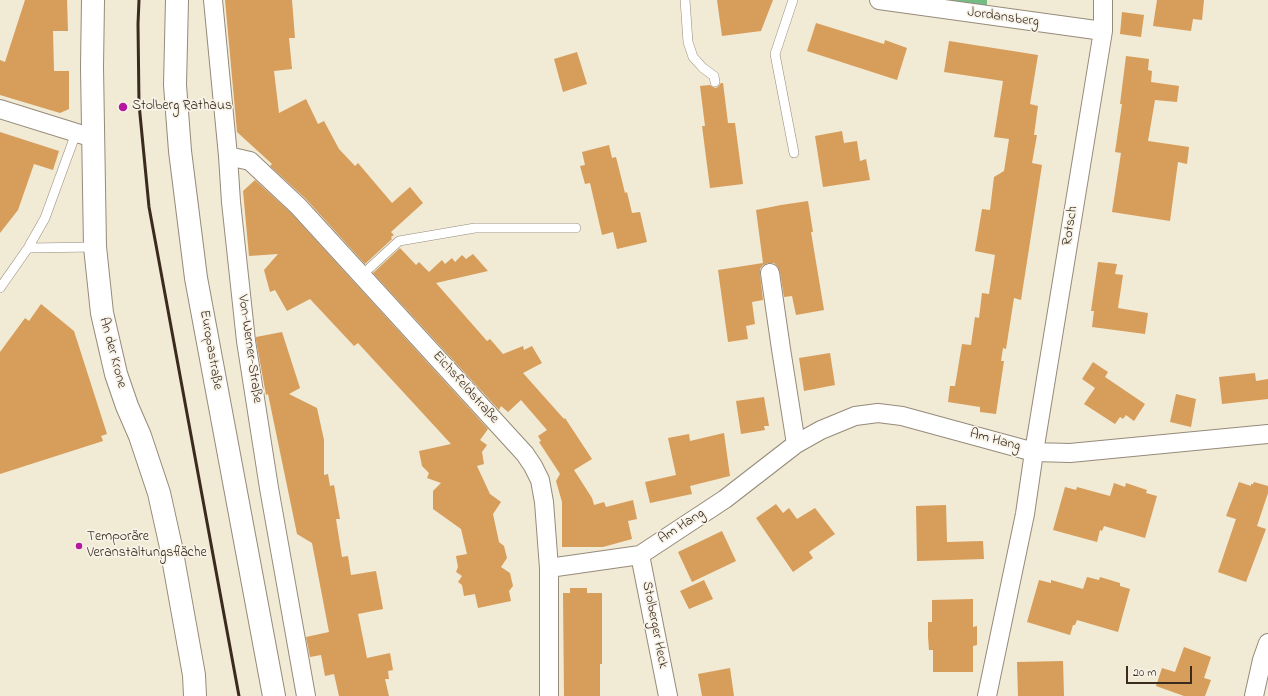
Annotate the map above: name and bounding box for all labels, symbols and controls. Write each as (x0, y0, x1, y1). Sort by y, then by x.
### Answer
street label: Jordansberg (966, 5, 1040, 31)
place label: Stolberg Rathaus (132, 99, 232, 115)
marker: Stolberg Rathaus (117, 101, 129, 113)
street label: Rotsch (1060, 205, 1082, 247)
street label: Von-Werner-Straße (233, 294, 265, 404)
street label: Europastraße (195, 309, 225, 391)
street label: An der Krone (94, 316, 130, 390)
street label: Eichsfeldstraße (428, 348, 502, 428)
street label: Am Hang (968, 426, 1022, 456)
street label: Am Hang (656, 506, 708, 548)
place label: Temporäre Veranstaltungsfläche (87, 530, 207, 562)
marker: Temporäre Veranstaltungsfläche (74, 541, 84, 551)
street label: Stolberger Heck (637, 580, 671, 670)
scale bar (1128, 658, 1194, 684)
text: 20 m (1133, 664, 1156, 682)

